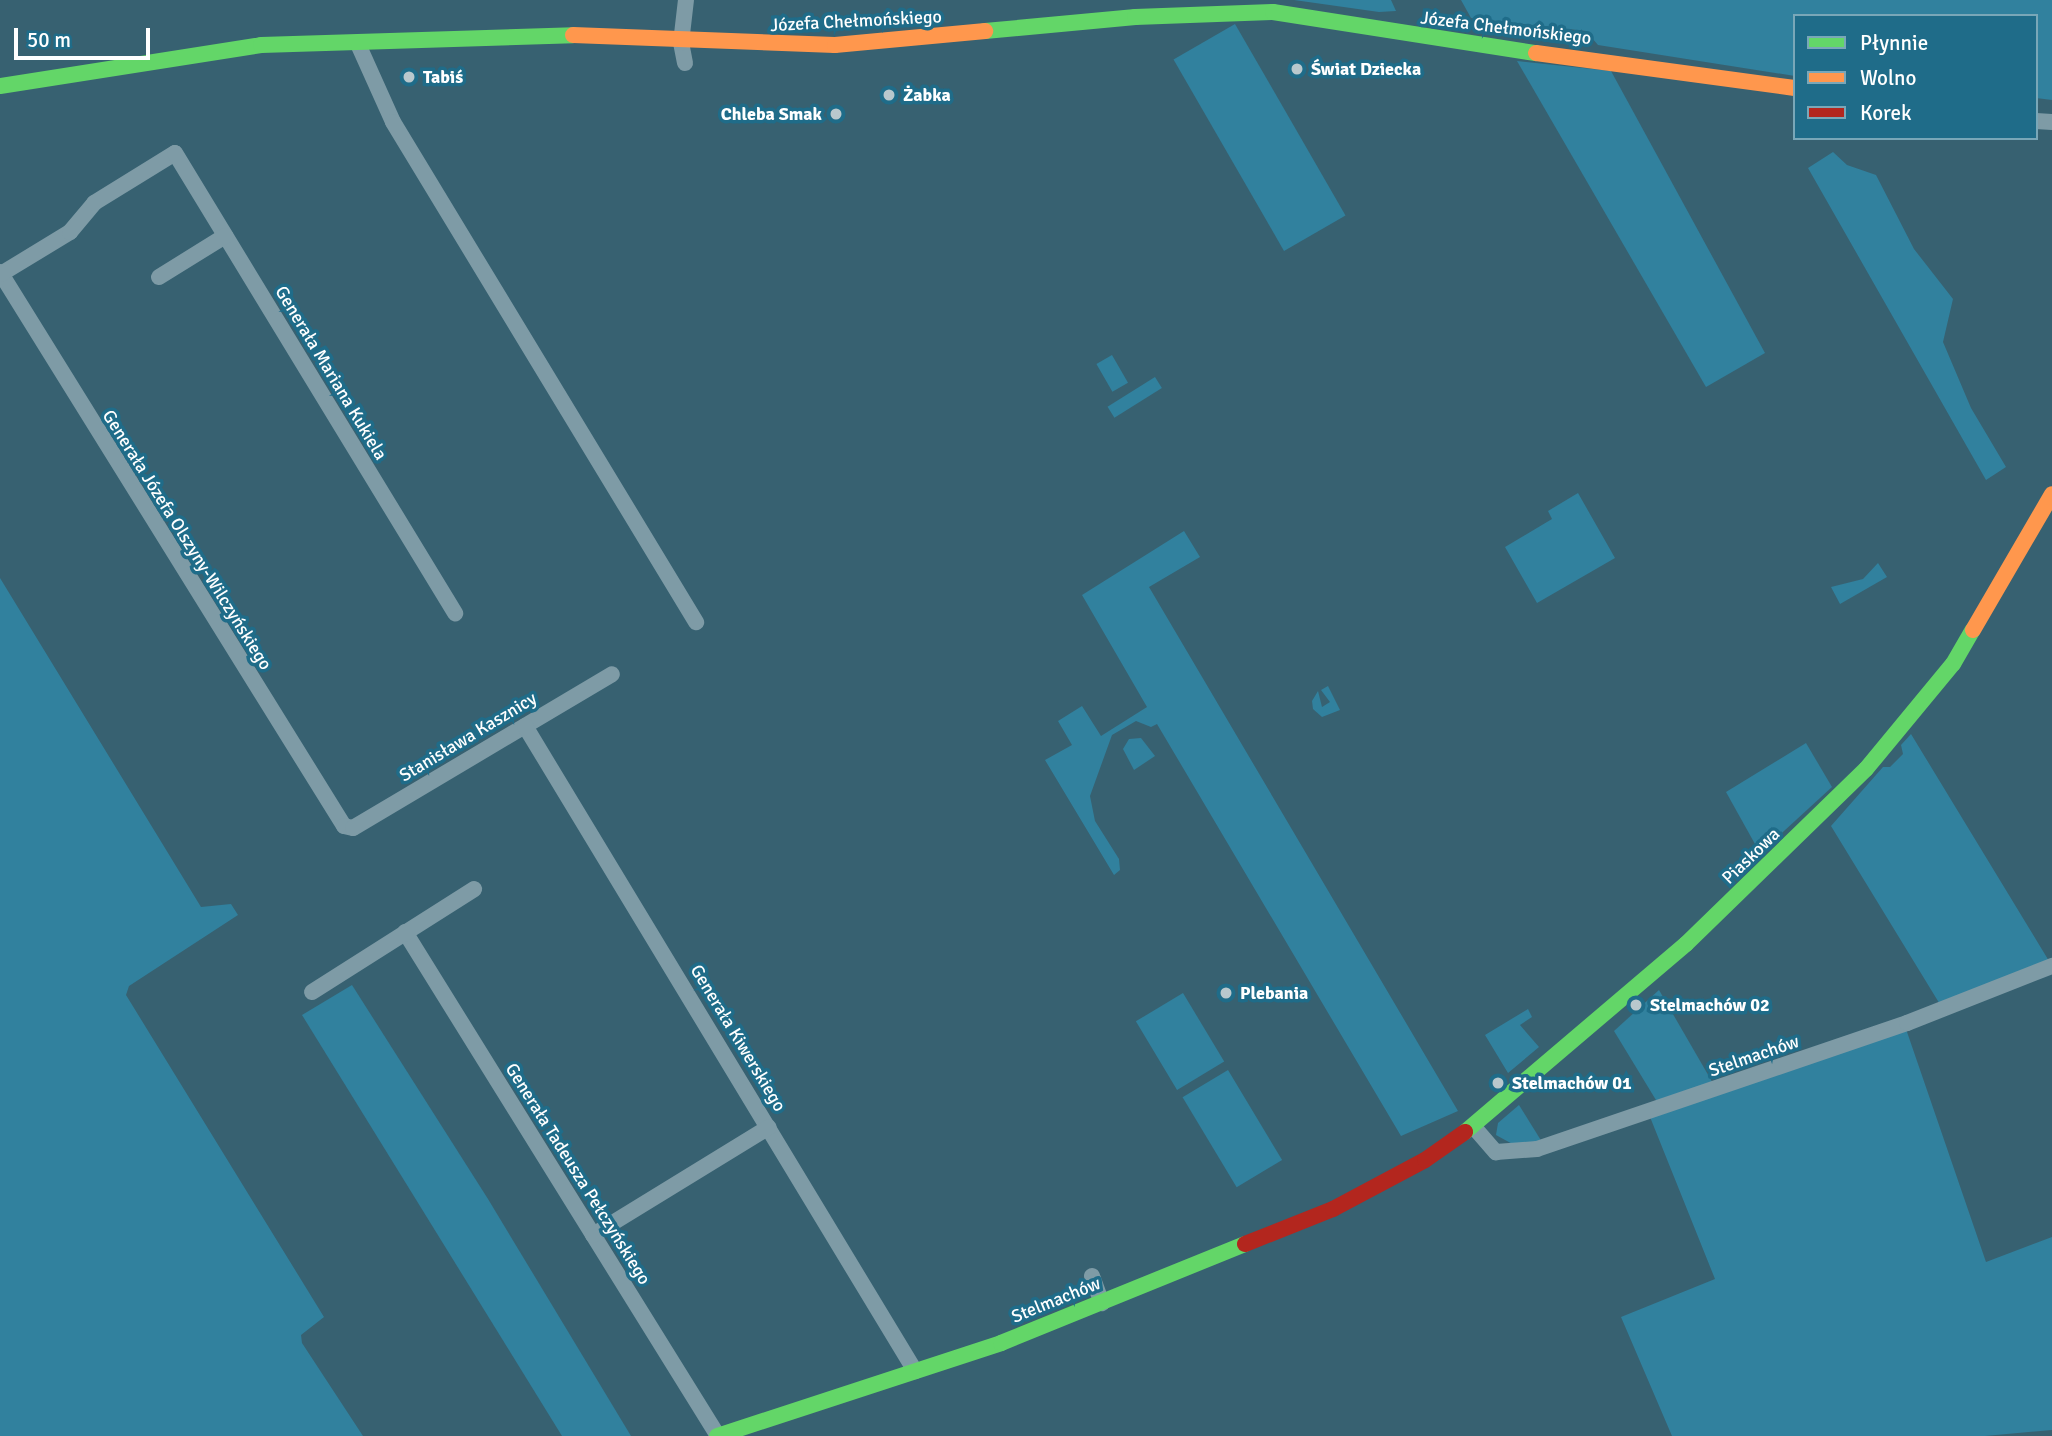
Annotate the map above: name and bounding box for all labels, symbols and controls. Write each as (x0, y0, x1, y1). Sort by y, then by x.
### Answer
street label: Józefa Chełmońskiego (770, 6, 942, 36)
street label: Józefa Chełmońskiego (1419, 7, 1593, 49)
scale bar (18, 14, 154, 58)
legend (1793, 14, 2038, 140)
text: 50 m (27, 27, 71, 53)
text: Płynnie (1860, 30, 1928, 56)
place label: Świat Dziecka (1311, 58, 1421, 80)
marker: Świat Dziecka (1289, 61, 1305, 77)
text: Wolno (1860, 65, 1916, 91)
place label: Tabiś (423, 66, 463, 88)
marker: Tabiś (401, 69, 417, 85)
place label: Żabka (903, 84, 951, 106)
marker: Żabka (881, 87, 897, 103)
text: Korek (1860, 100, 1911, 126)
place label: Chleba Smak (721, 103, 822, 125)
marker: Chleba Smak (828, 106, 844, 122)
street label: Generała Mariana Kukiela (270, 282, 392, 464)
street label: Generała Józefa Olszyny-Wilczyńskiego (98, 406, 276, 674)
street label: Stanisława Kasznicy (395, 688, 541, 786)
street label: Piaskowa (1718, 823, 1784, 889)
street label: Generała Kiwerskiego (686, 961, 790, 1115)
place label: Plebania (1240, 982, 1308, 1004)
marker: Plebania (1218, 985, 1234, 1001)
place label: Stelmachów 02 (1650, 994, 1770, 1016)
marker: Stelmachów 02 (1628, 997, 1644, 1013)
street label: Stelmachów (1706, 1030, 1802, 1082)
street label: Generała Tadeusza Pełczyńskiego (501, 1059, 655, 1289)
place label: Stelmachów 01 (1512, 1072, 1632, 1094)
marker: Stelmachów 01 (1490, 1075, 1506, 1091)
street label: Stelmachów (1008, 1272, 1104, 1328)

